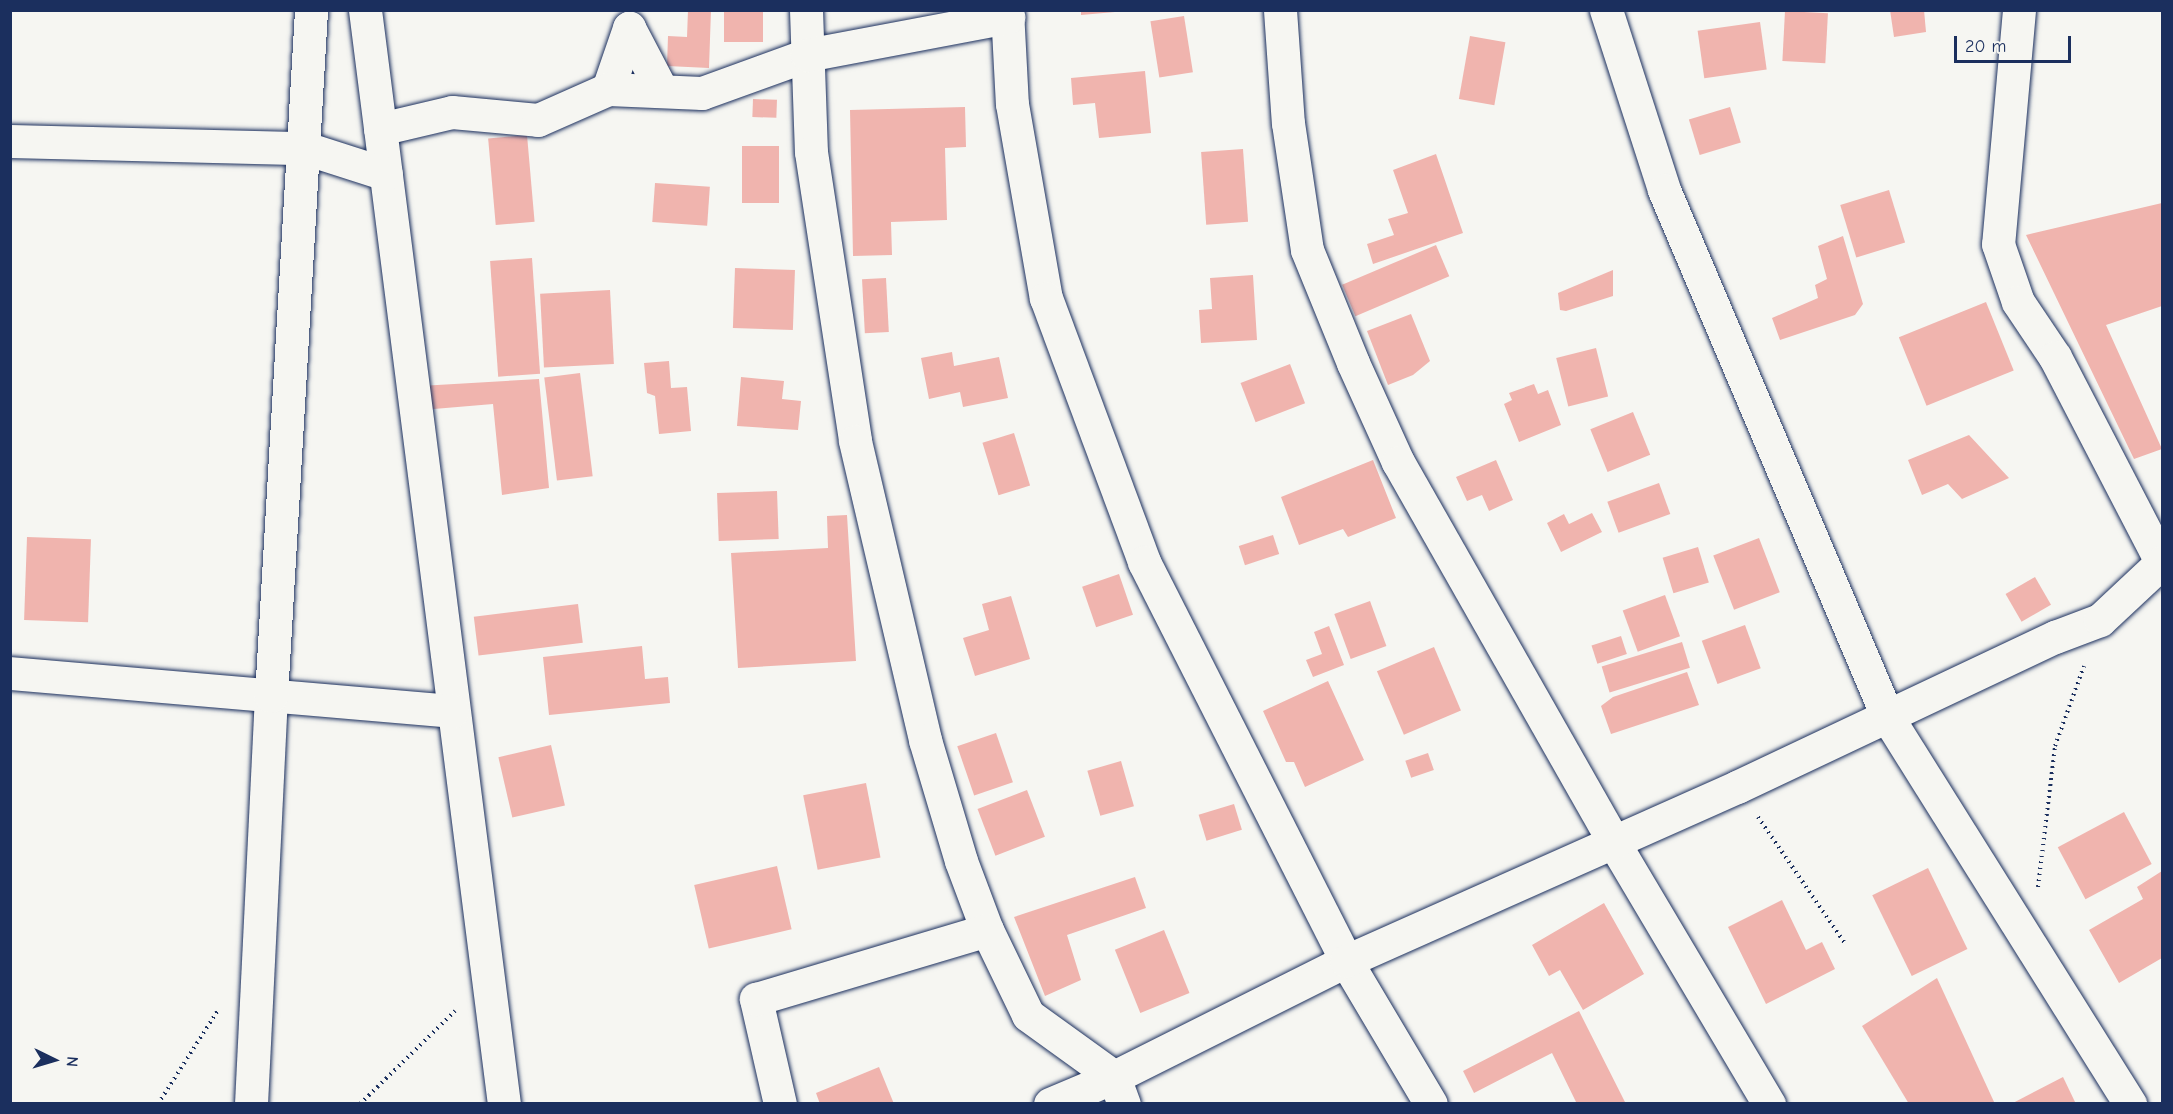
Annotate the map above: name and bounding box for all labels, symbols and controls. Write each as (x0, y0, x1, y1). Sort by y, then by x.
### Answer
scale bar (1957, 24, 2074, 62)
text: 20 m (1965, 36, 2006, 57)
north arrow (24, 1030, 84, 1090)
text: N (63, 1056, 81, 1068)

